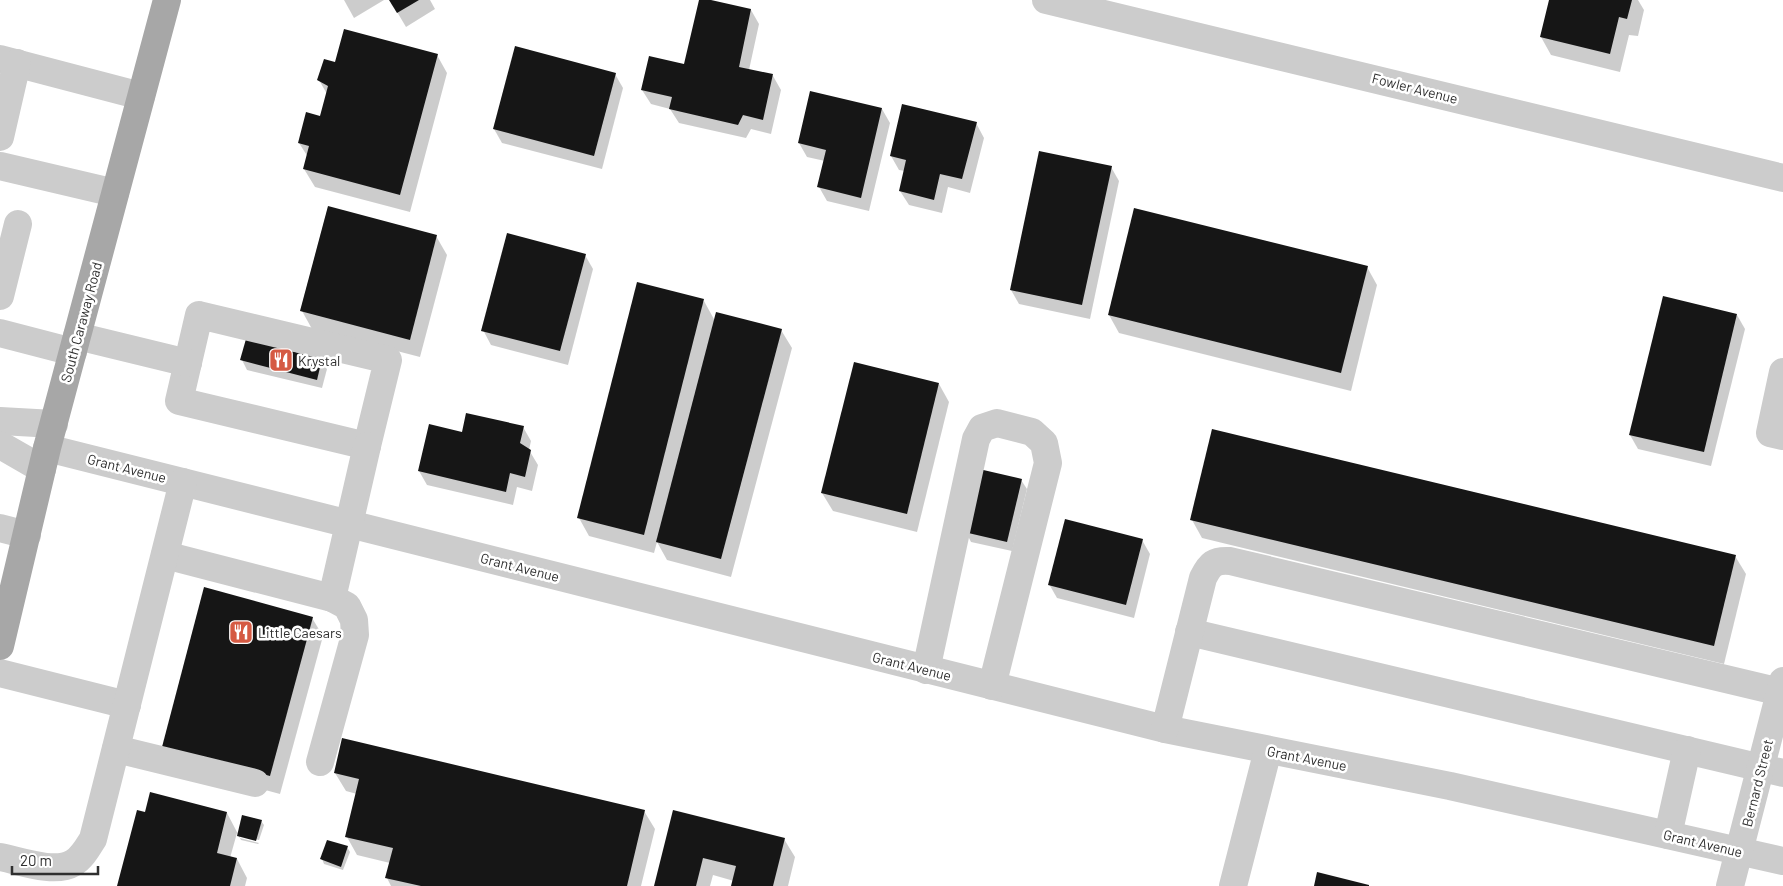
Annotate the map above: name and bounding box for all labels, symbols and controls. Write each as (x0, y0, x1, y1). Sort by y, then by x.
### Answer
street label: Fowler Avenue (1370, 69, 1460, 107)
street label: South Caraway Road (57, 260, 105, 384)
restaurant icon: Krystal (268, 347, 294, 373)
place label: Krystal (298, 352, 340, 369)
street label: Grant Avenue (86, 450, 168, 486)
street label: Grant Avenue (479, 549, 561, 585)
restaurant icon: Little Caesars (228, 619, 254, 645)
place label: Little Caesars (258, 624, 342, 641)
street label: Grant Avenue (871, 648, 953, 684)
street label: Bernard Street (1738, 737, 1776, 829)
street label: Grant Avenue (1266, 742, 1348, 774)
street label: Grant Avenue (1662, 826, 1744, 860)
scale bar (12, 844, 99, 876)
text: 20 m (20, 851, 52, 869)

